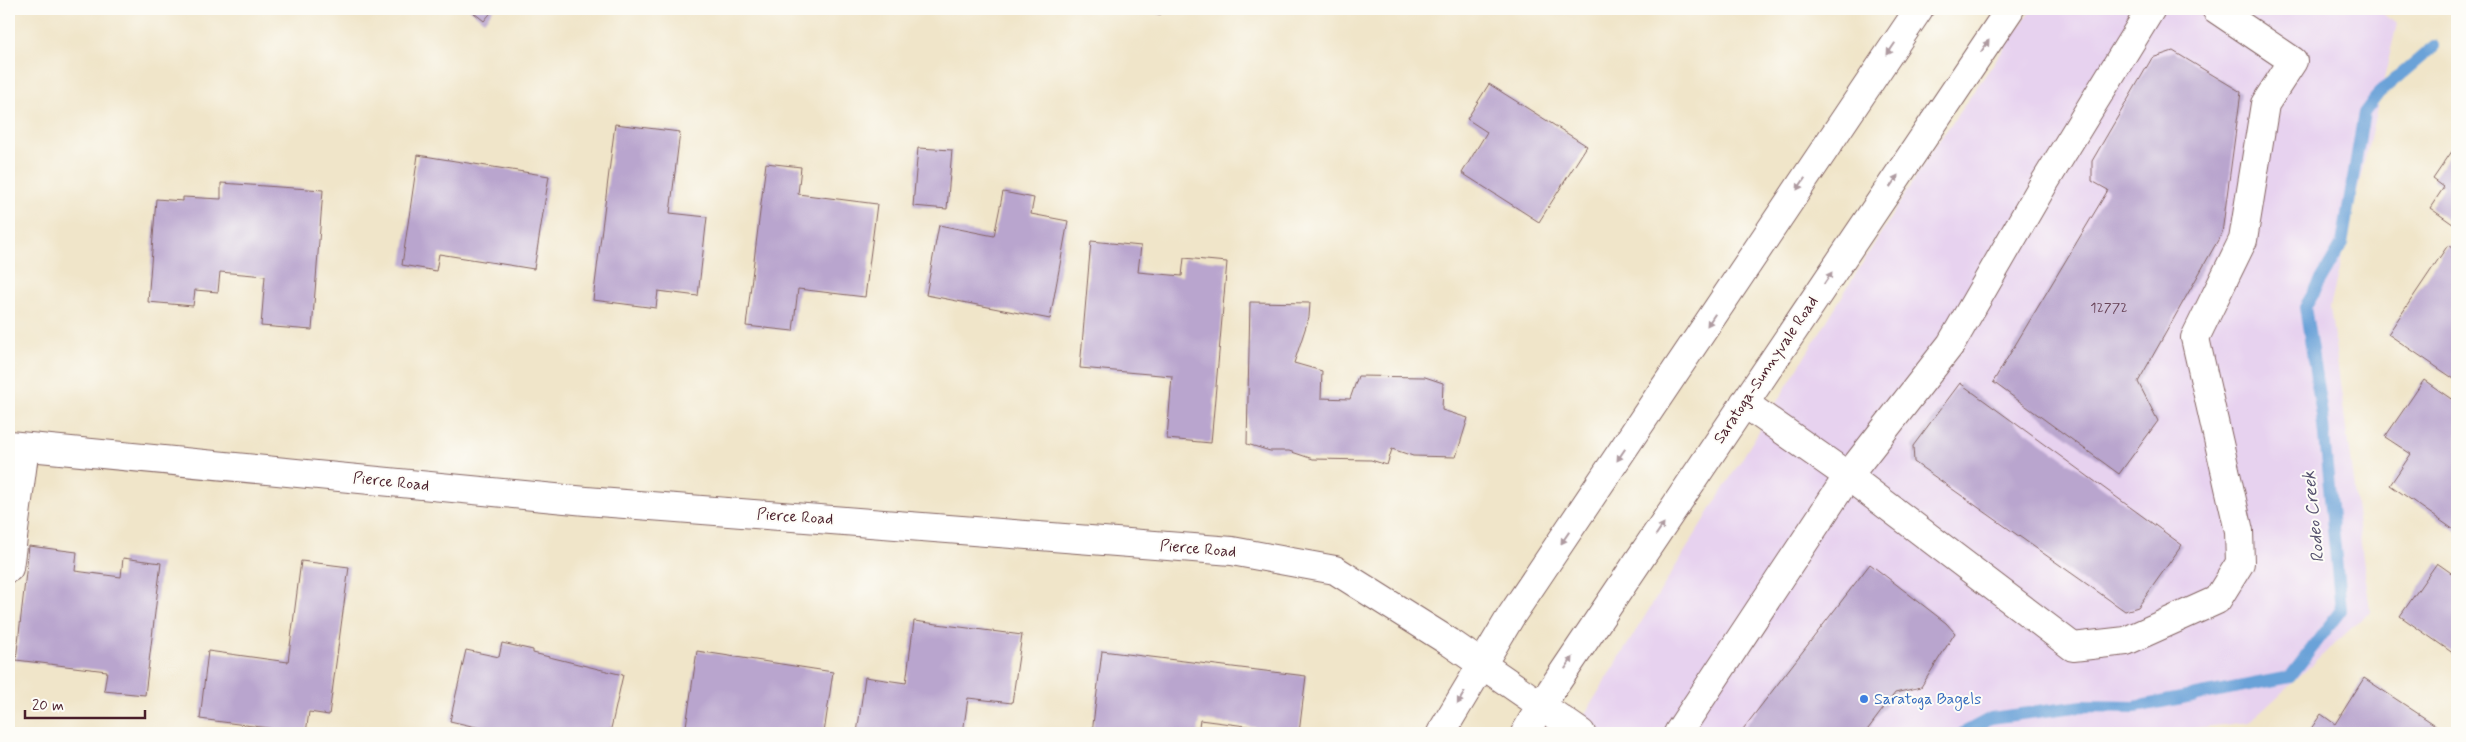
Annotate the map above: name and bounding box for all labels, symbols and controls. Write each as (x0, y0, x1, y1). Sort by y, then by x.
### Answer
one-way arrow (1980, 40, 1990, 53)
one-way arrow (1887, 43, 1896, 56)
one-way arrow (1889, 174, 1899, 188)
one-way arrow (1796, 178, 1806, 191)
one-way arrow (1824, 271, 1833, 284)
street label: Saratoga-Sunnyvale Road (1709, 292, 1823, 448)
house number: 12772 (2090, 299, 2128, 317)
one-way arrow (1706, 313, 1716, 326)
one-way arrow (1616, 448, 1626, 461)
street label: Pierce Road (352, 468, 430, 496)
water label: Rodeo Creek (2297, 470, 2331, 564)
street label: Pierce Road (756, 504, 834, 530)
one-way arrow (1655, 522, 1664, 535)
one-way arrow (1561, 531, 1570, 545)
street label: Pierce Road (1159, 535, 1237, 563)
one-way arrow (1564, 657, 1574, 670)
scale bar (25, 687, 145, 719)
place label: Saratoga Bagels (1874, 689, 1981, 711)
one-way arrow (1457, 692, 1466, 705)
marker: Saratoga Bagels (1858, 693, 1870, 705)
text: 20 m (32, 696, 64, 716)

